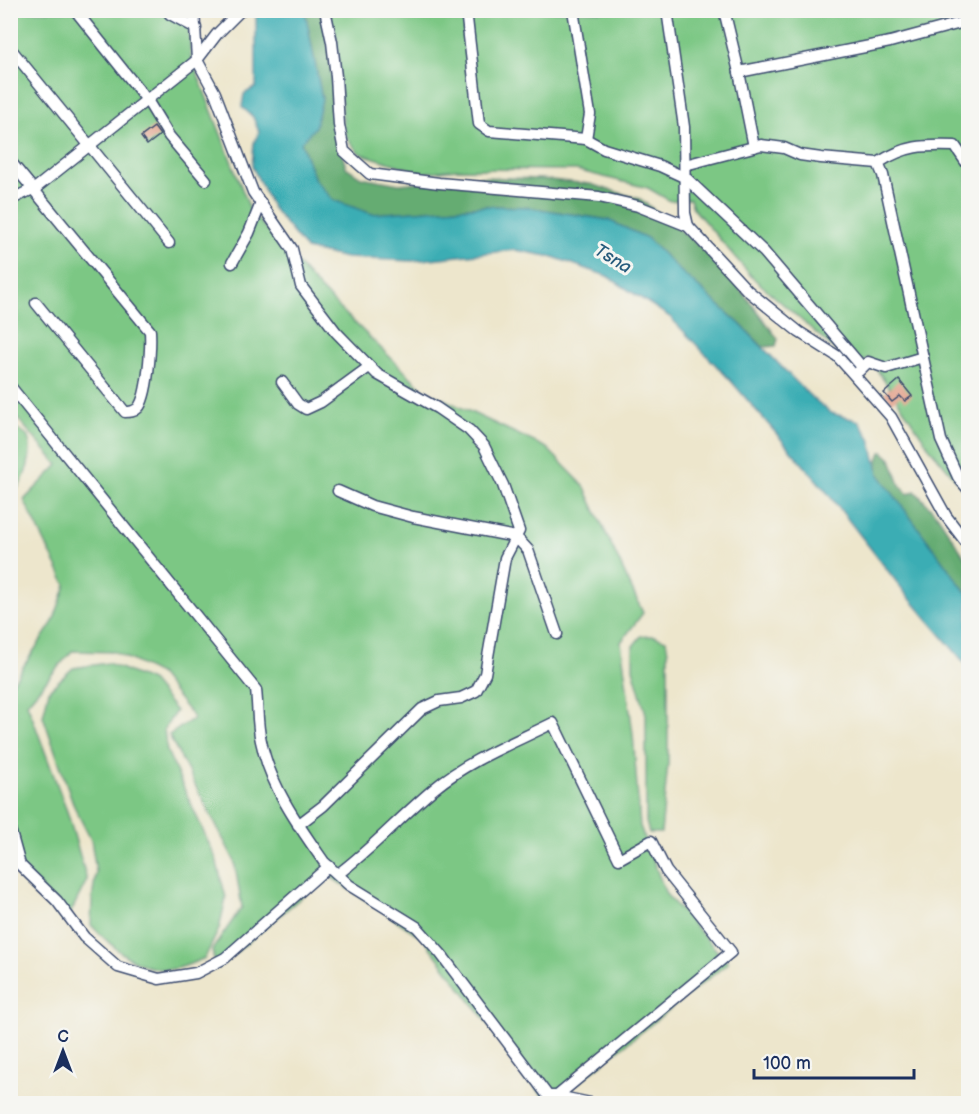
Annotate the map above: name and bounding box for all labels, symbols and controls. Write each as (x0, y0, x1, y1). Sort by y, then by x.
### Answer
water label: Tsna (591, 240, 635, 278)
north arrow (33, 1021, 93, 1081)
text: С (57, 1028, 69, 1047)
scale bar (754, 1042, 914, 1080)
text: 100 m (763, 1053, 811, 1074)

